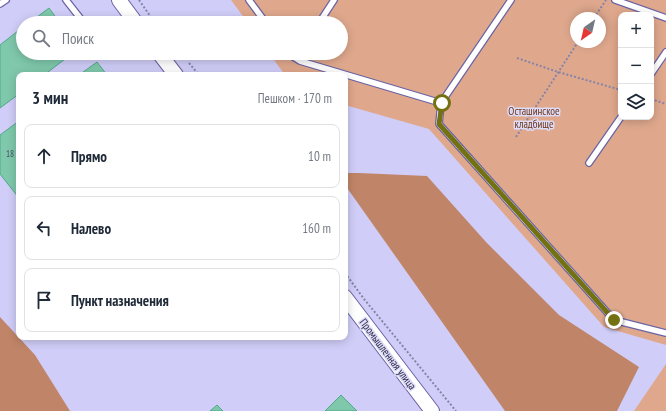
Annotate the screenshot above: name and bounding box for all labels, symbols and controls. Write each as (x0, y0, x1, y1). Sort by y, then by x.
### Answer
north arrow (570, 12, 606, 48)
map controls (618, 12, 654, 120)
button: + (618, 12, 654, 48)
search box (16, 16, 348, 60)
icon: search (30, 27, 52, 49)
text: Поиск (62, 29, 94, 48)
button: − (618, 48, 654, 84)
button: layers (618, 84, 654, 120)
text: 3 мин (32, 87, 68, 109)
text: Пешком · 170 m (258, 90, 332, 107)
route start (433, 94, 451, 112)
park label: Осташинское кладбище (508, 104, 560, 131)
icon: ahead (33, 145, 55, 167)
text: Прямо (71, 147, 107, 166)
house number: 18 (6, 148, 14, 159)
text: 10 m (308, 148, 331, 165)
icon: left (33, 217, 55, 239)
text: Налево (71, 219, 111, 238)
text: 160 m (302, 220, 331, 237)
icon: arrive (33, 289, 55, 311)
text: Пункт назначения (71, 291, 169, 310)
route end (605, 311, 623, 329)
street label: Промышленная улица (357, 316, 419, 392)

